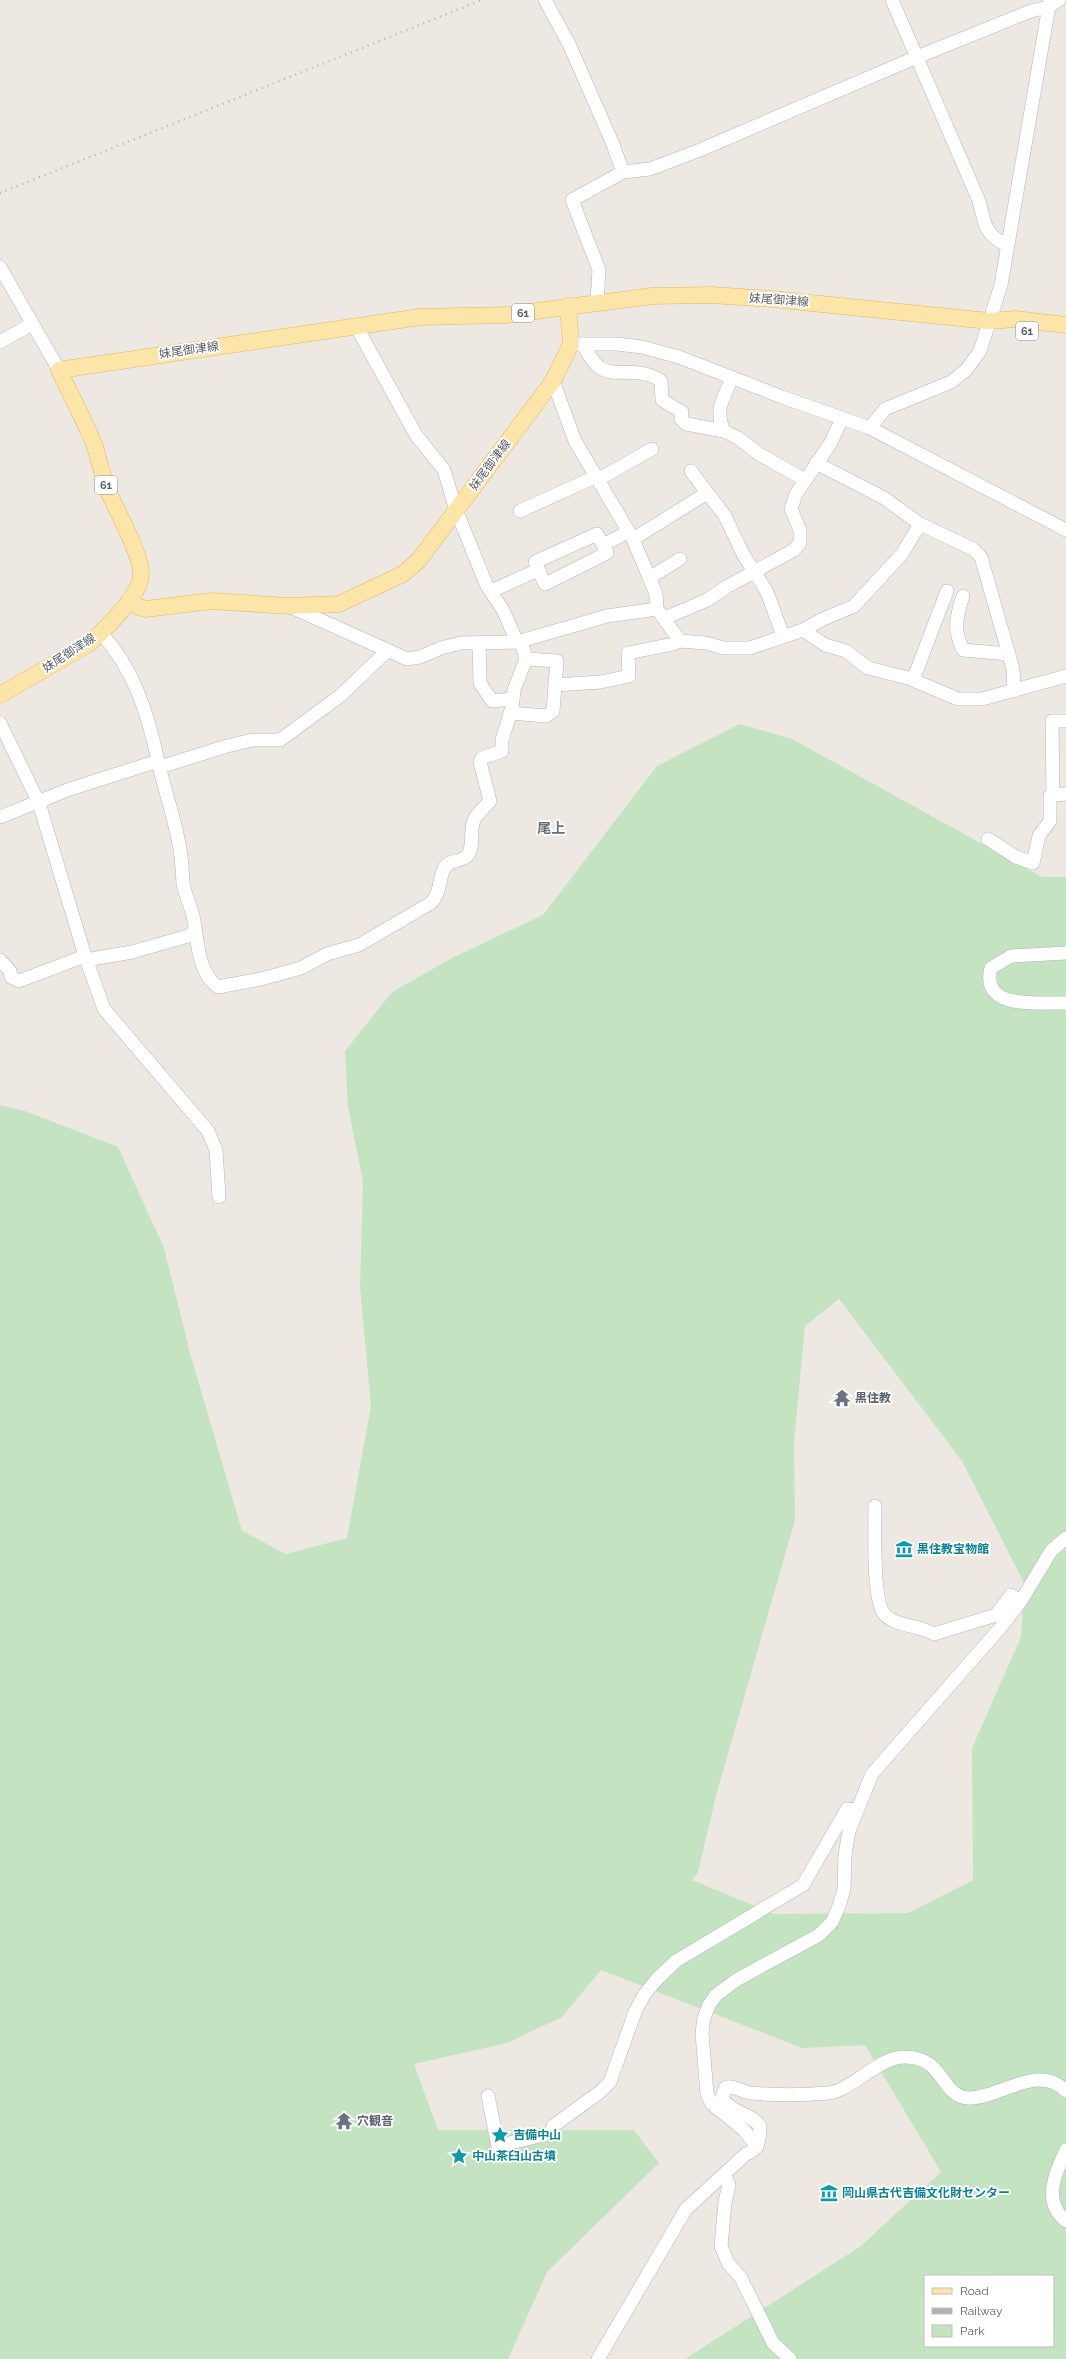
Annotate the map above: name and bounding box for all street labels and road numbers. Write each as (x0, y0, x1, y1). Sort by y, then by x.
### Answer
street label: 妹尾御津線 (749, 291, 809, 309)
road number: 61 (512, 304, 534, 322)
road number: 61 (1016, 322, 1038, 340)
street label: 妹尾御津線 (158, 339, 220, 361)
street label: 妹尾御津線 (466, 437, 514, 493)
road number: 61 (95, 476, 117, 494)
street label: 妹尾御津線 (40, 631, 98, 675)

